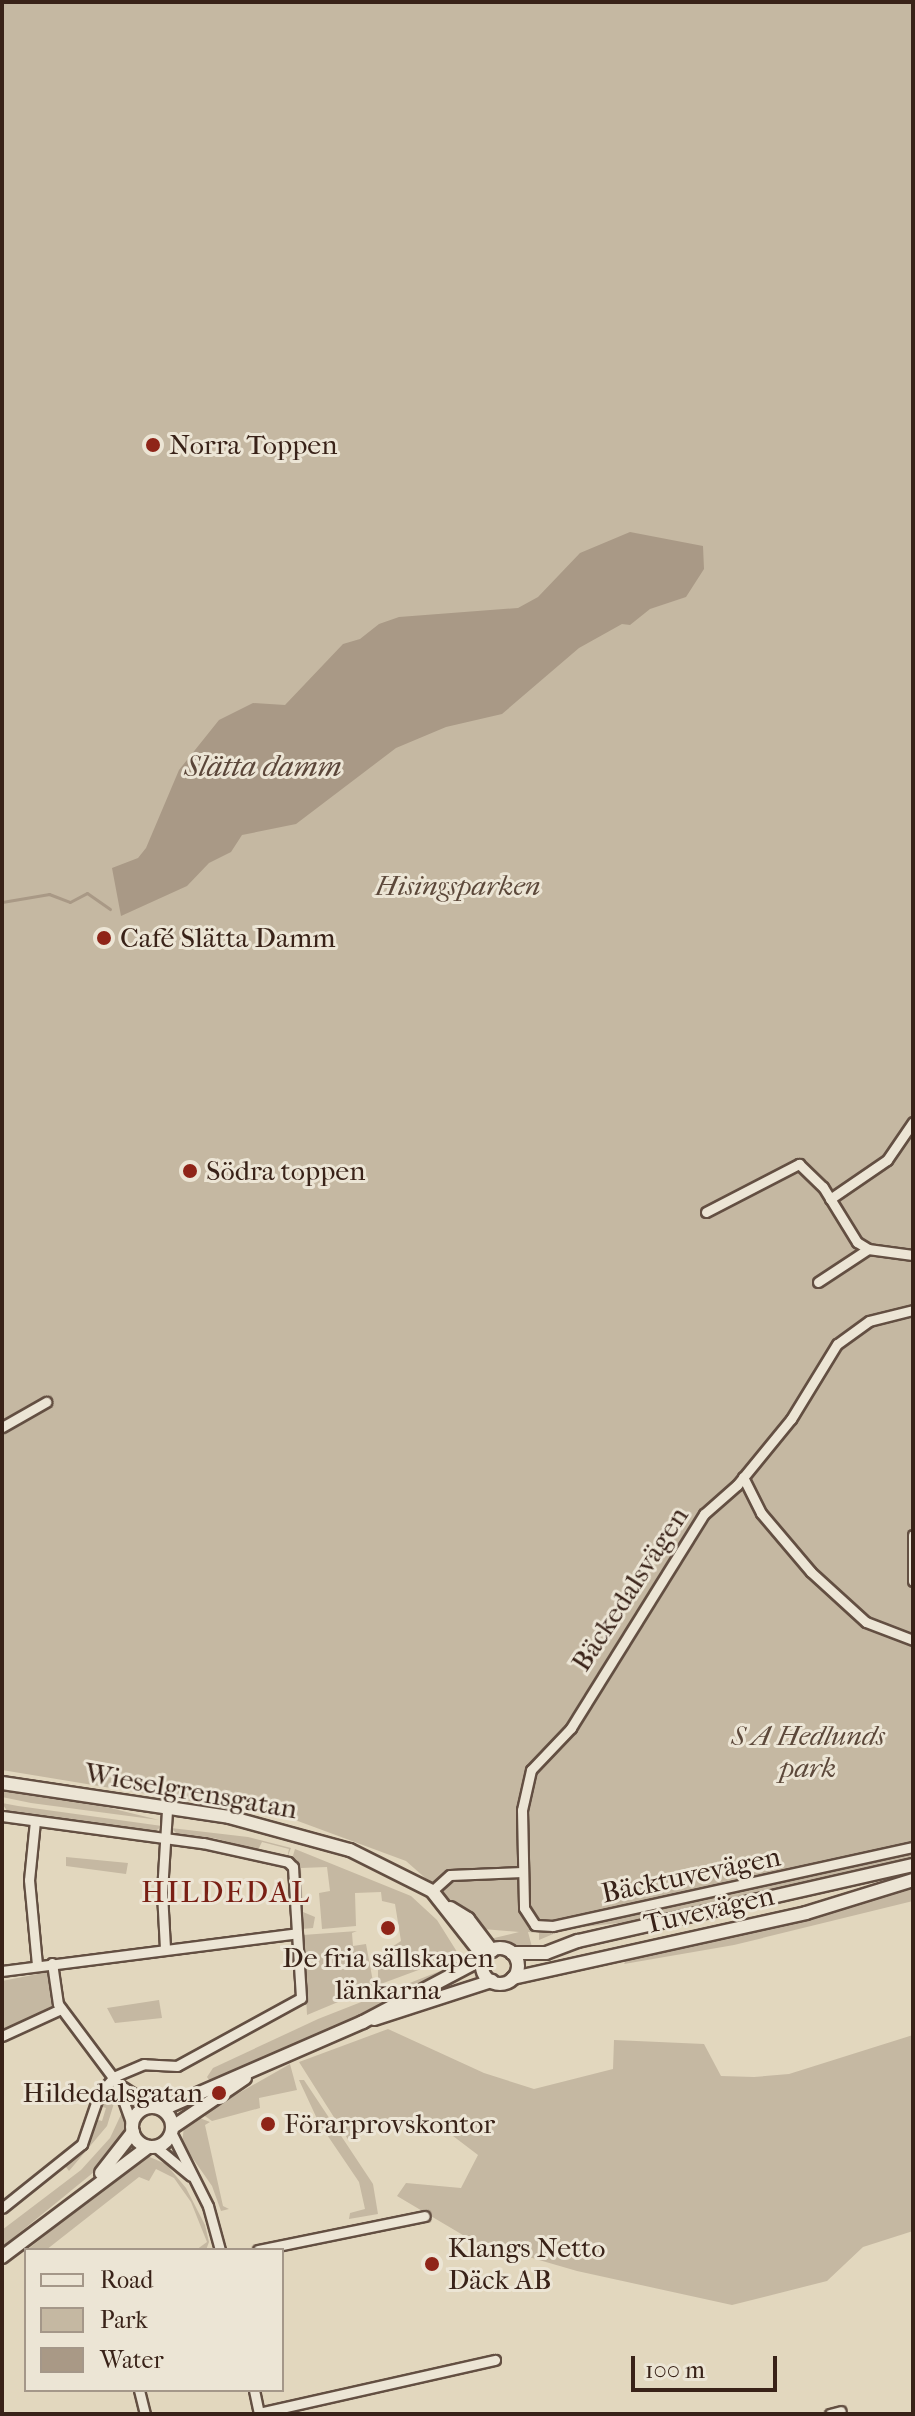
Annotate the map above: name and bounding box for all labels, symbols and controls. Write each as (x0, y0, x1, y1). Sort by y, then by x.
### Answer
place label: Norra Toppen (169, 428, 337, 462)
marker: Norra Toppen (144, 436, 162, 454)
water label: Slätta damm (184, 749, 342, 785)
park label: Hisingsparken (376, 869, 540, 903)
place label: Café Slätta Damm (120, 921, 335, 955)
marker: Café Slätta Damm (95, 929, 113, 947)
place label: Södra toppen (206, 1154, 365, 1188)
marker: Södra toppen (181, 1162, 199, 1180)
street label: Bäckedalsvägen (564, 1500, 696, 1678)
park label: S A Hedlunds park (731, 1719, 885, 1785)
street label: Wieselgrensgatan (82, 1756, 300, 1826)
street label: Bäcktuvevägen (598, 1840, 784, 1910)
district label: HILDEDAL (141, 1875, 311, 1911)
street label: Tuvevägen (641, 1879, 777, 1941)
marker: De fria sällskapen länkarna (379, 1919, 397, 1937)
place label: De fria sällskapen länkarna (282, 1941, 494, 2007)
place label: Hildedalsgatan (23, 2076, 203, 2110)
marker: Hildedalsgatan (210, 2084, 228, 2102)
place label: Förarprovskontor (284, 2107, 495, 2141)
marker: Förarprovskontor (259, 2115, 277, 2133)
place label: Klangs Netto Däck AB (448, 2231, 605, 2297)
legend (24, 2248, 284, 2392)
marker: Klangs Netto Däck AB (423, 2255, 441, 2273)
text: Road (100, 2266, 153, 2294)
text: Park (100, 2306, 148, 2334)
scale bar (635, 2340, 781, 2390)
text: Water (100, 2346, 164, 2374)
text: 100 m (645, 2356, 705, 2384)

